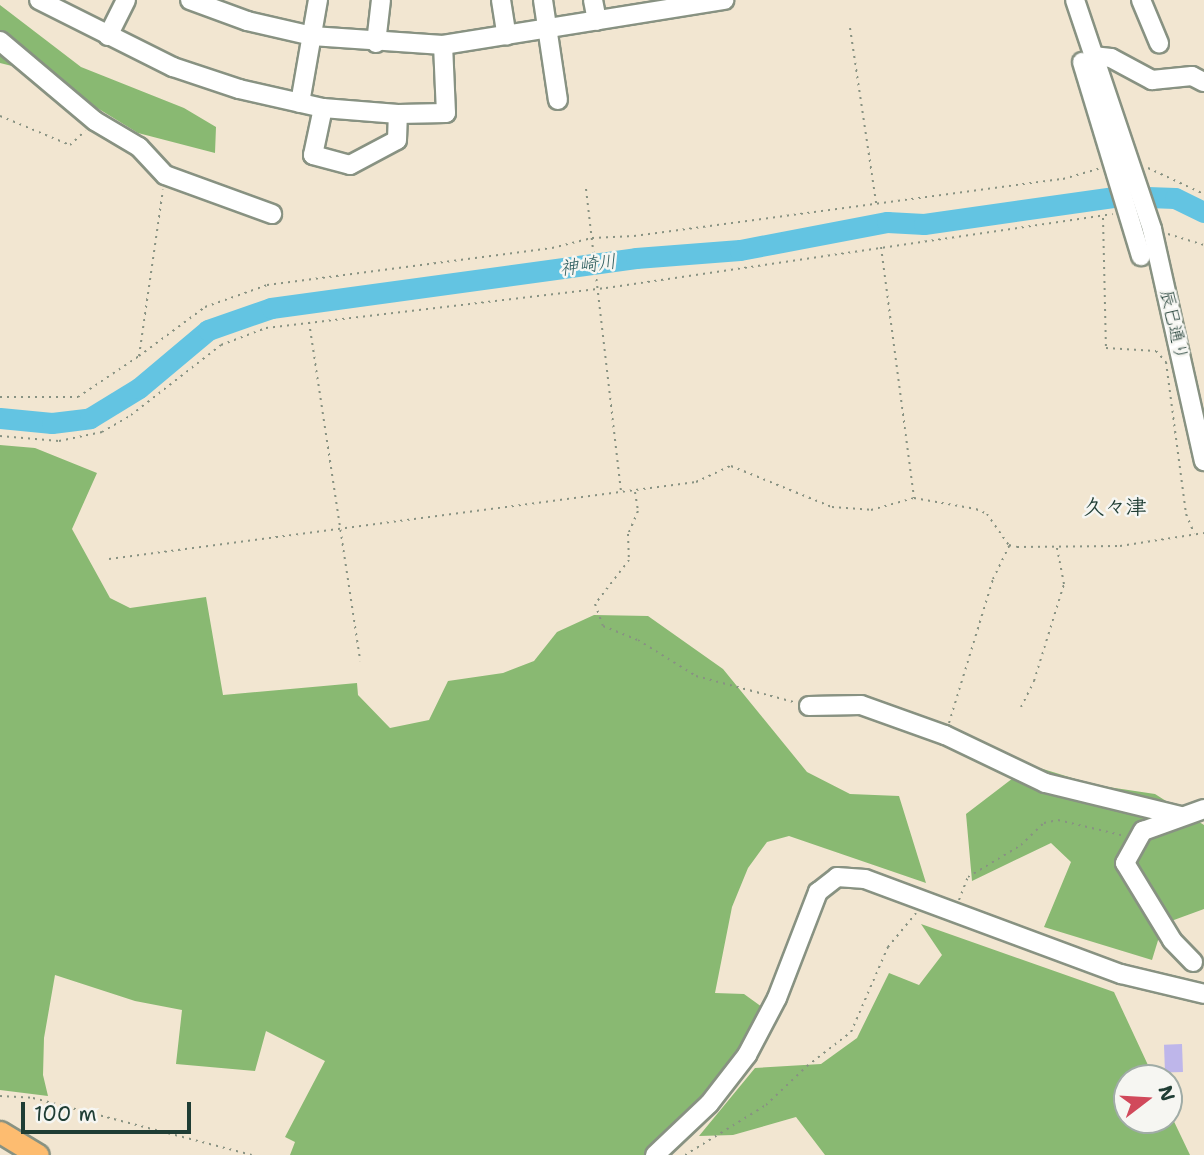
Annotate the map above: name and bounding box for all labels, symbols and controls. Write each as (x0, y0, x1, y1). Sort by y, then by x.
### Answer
water label: 神崎川 (558, 250, 618, 280)
street label: 辰巳通り (1155, 287, 1193, 363)
district label: 久々津 (1084, 494, 1146, 520)
north arrow (1113, 1064, 1183, 1134)
text: N (1152, 1082, 1181, 1104)
scale bar (24, 1088, 194, 1132)
text: 100 m (34, 1100, 97, 1128)

